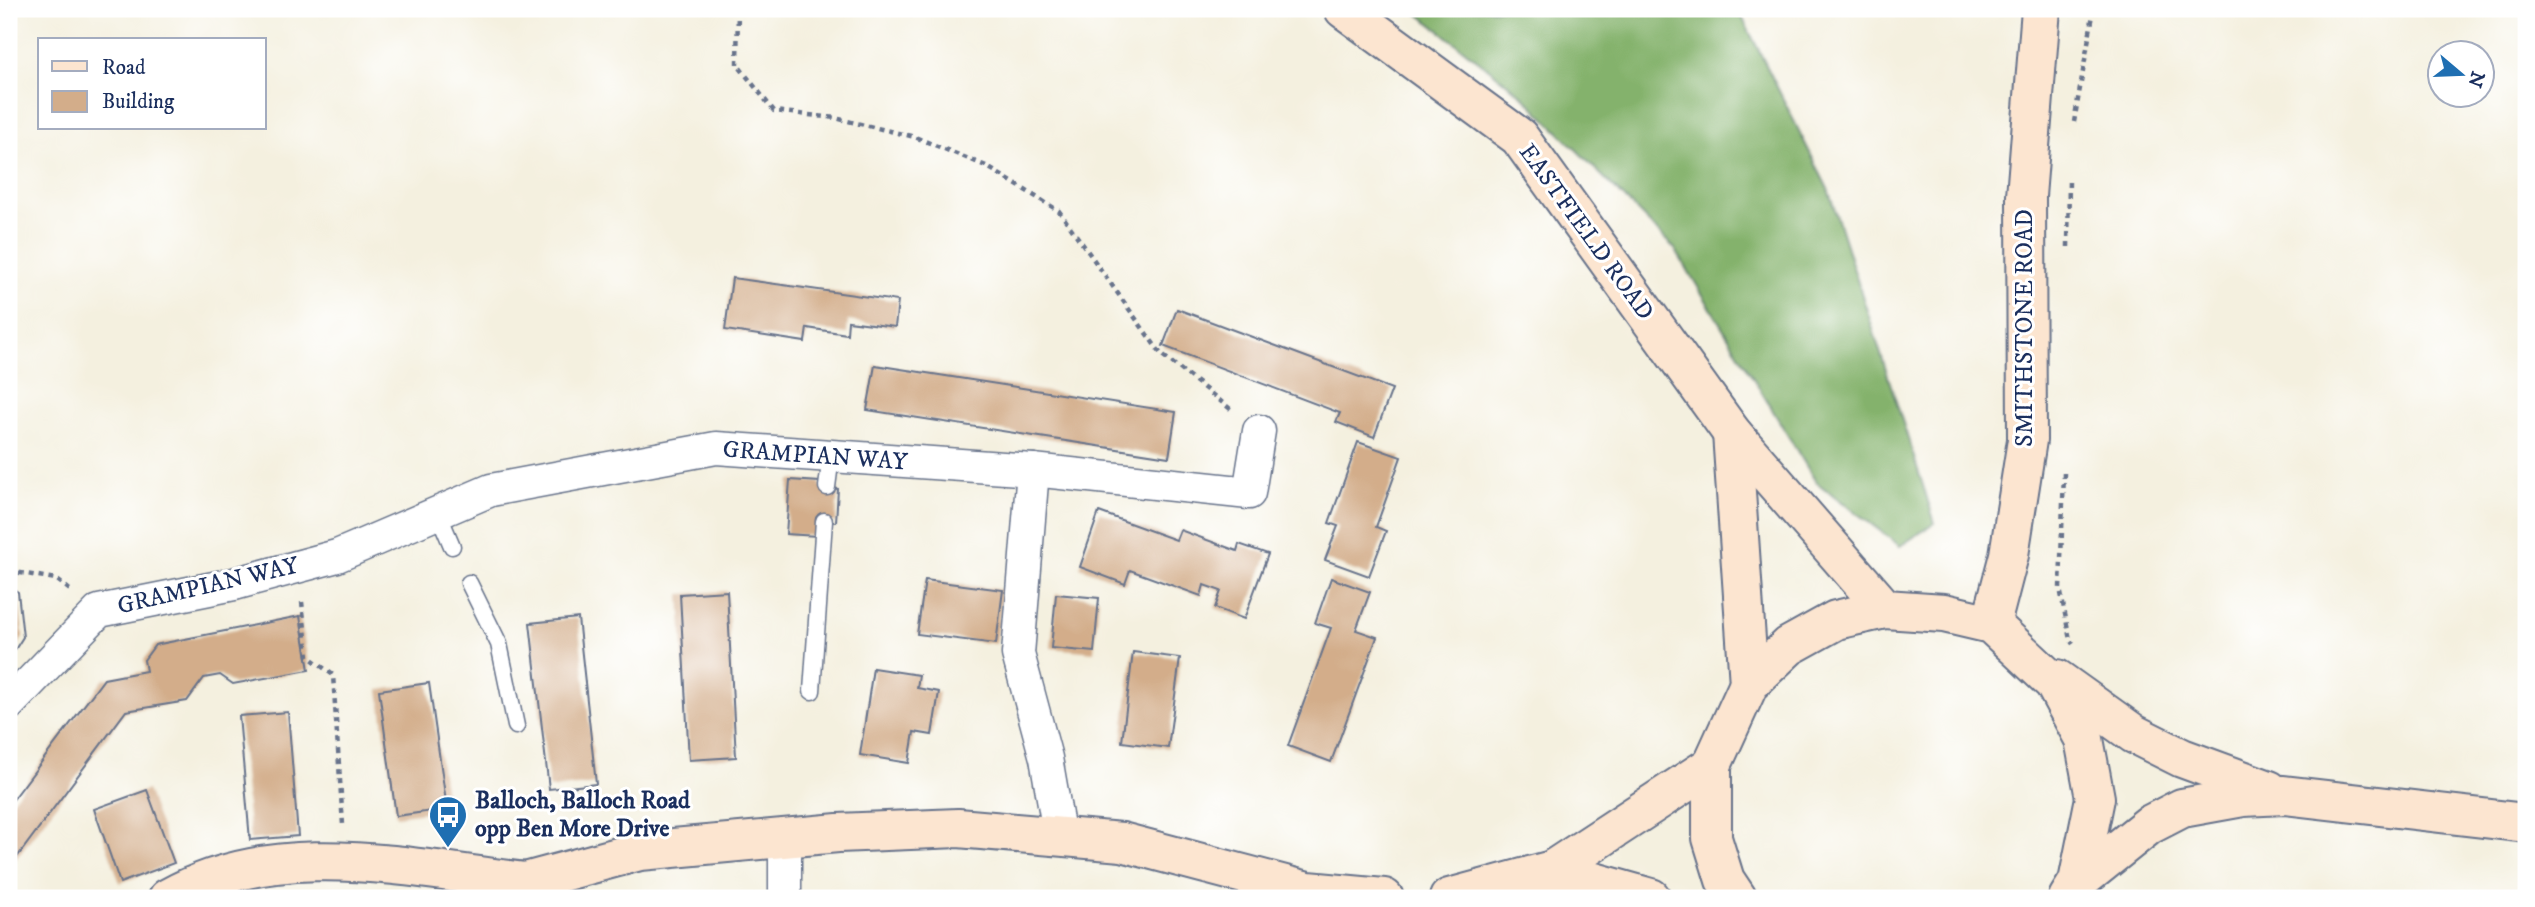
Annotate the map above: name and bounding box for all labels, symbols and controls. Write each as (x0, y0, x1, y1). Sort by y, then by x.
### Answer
legend (38, 38, 266, 130)
north arrow (2426, 38, 2496, 108)
text: Road (102, 55, 146, 81)
text: N (2462, 68, 2489, 91)
text: Building (102, 89, 175, 115)
street label: EASTFIELD ROAD (1512, 138, 1660, 326)
street label: SMITHSTONE ROAD (2010, 209, 2040, 447)
street label: GRAMPIAN WAY (722, 435, 909, 477)
street label: GRAMPIAN WAY (114, 550, 302, 621)
place label: Balloch, Balloch Road opp Ben More Drive (475, 786, 691, 844)
bus stop icon: Balloch, Balloch Road opp Ben More Drive (427, 794, 469, 849)

